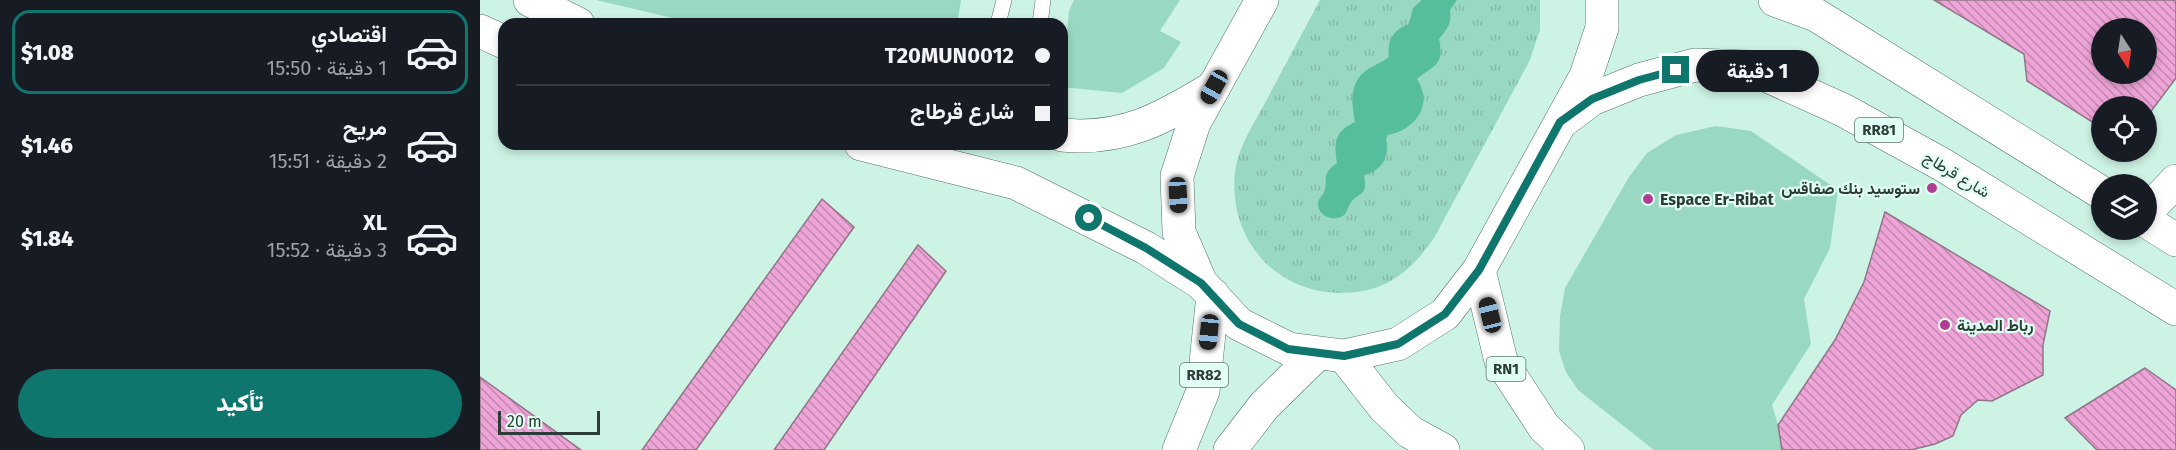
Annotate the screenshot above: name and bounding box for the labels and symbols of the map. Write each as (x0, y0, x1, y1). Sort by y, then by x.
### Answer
north arrow (2091, 18, 2157, 84)
callout: 1 دقيقة (1697, 49, 1820, 91)
route end (1662, 56, 1689, 83)
car (1197, 67, 1231, 107)
road number: RR81 (1855, 118, 1903, 142)
street label: شارع قرطاج (1919, 147, 1993, 203)
car (1168, 177, 1188, 213)
place label: ستوسيد بنك صفاقس (1781, 179, 1920, 199)
marker: ستوسيد بنك صفاقس (1925, 181, 1939, 195)
place label: Espace Er-Ribat (1660, 190, 1774, 209)
marker: Espace Er-Ribat (1641, 192, 1655, 206)
route start (1075, 204, 1102, 231)
car (1477, 295, 1503, 335)
car (1198, 313, 1220, 351)
place label: رباط المدينة (1957, 316, 2034, 336)
marker: رباط المدينة (1938, 318, 1952, 332)
road number: RN1 (1486, 357, 1526, 381)
road number: RR82 (1180, 363, 1228, 387)
scale bar (498, 408, 600, 436)

